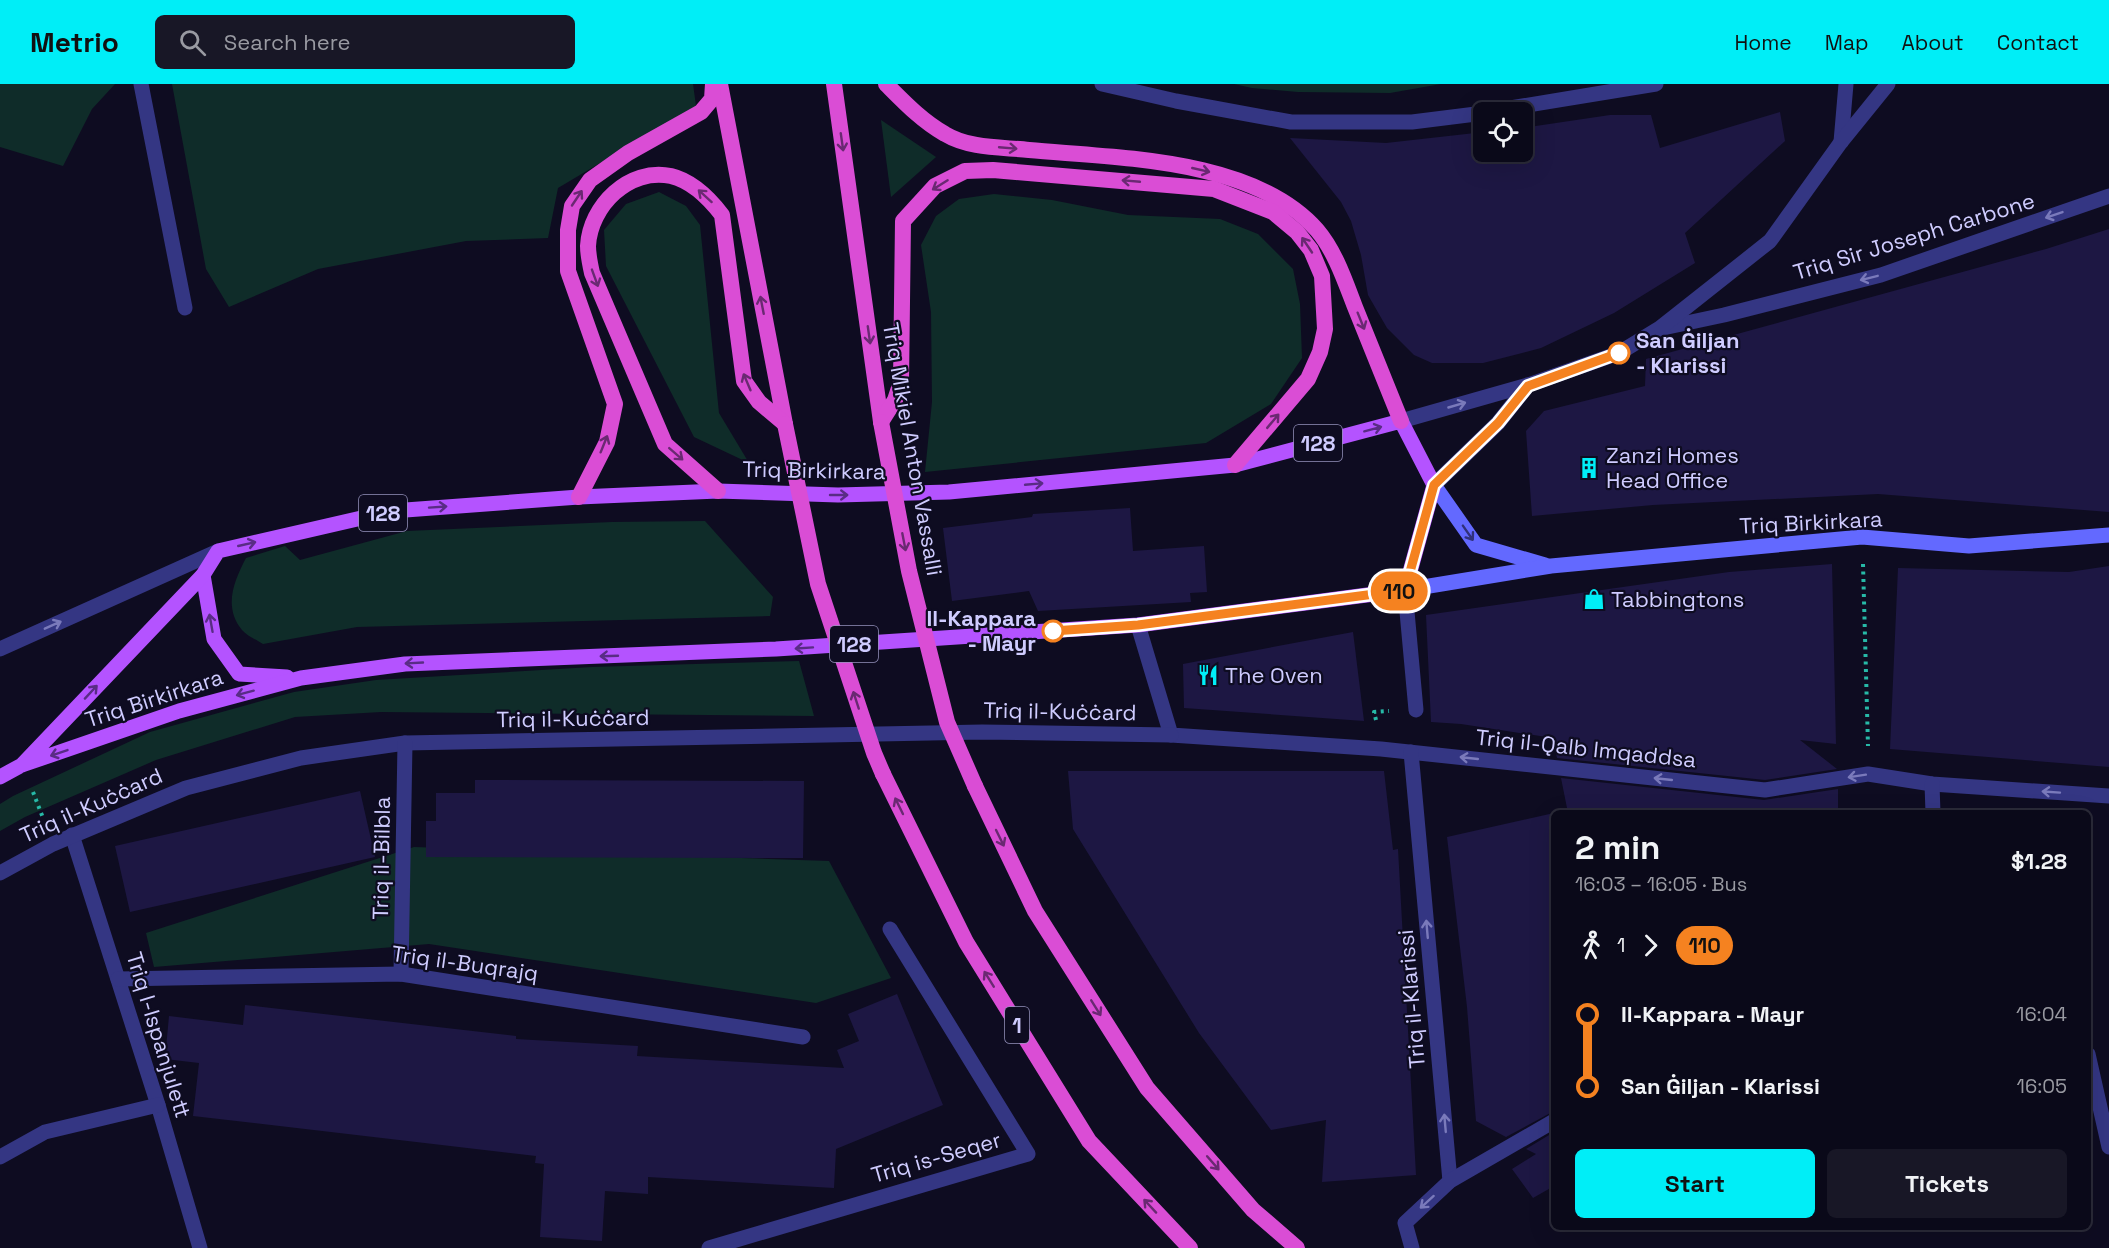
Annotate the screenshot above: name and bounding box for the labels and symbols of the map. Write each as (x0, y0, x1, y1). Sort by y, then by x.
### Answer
one-way arrow (837, 132, 848, 151)
one-way arrow (997, 143, 1017, 154)
one-way arrow (1192, 165, 1211, 177)
one-way arrow (1121, 175, 1141, 186)
one-way arrow (931, 179, 948, 192)
street label: Triq Sir Joseph Carbone (1790, 186, 2038, 286)
one-way arrow (697, 189, 712, 203)
one-way arrow (571, 190, 584, 207)
one-way arrow (2045, 211, 2064, 222)
one-way arrow (1301, 238, 1313, 254)
one-way arrow (590, 269, 601, 287)
one-way arrow (1860, 272, 1879, 284)
one-way arrow (756, 296, 767, 315)
one-way arrow (1356, 311, 1367, 330)
street label: Triq Mikiel Anton Vassalli (877, 320, 949, 578)
one-way arrow (864, 325, 875, 344)
place label: San Ġiljan - Klarissi (1636, 326, 1740, 379)
marker: San Ġiljan - Klarissi (1608, 342, 1630, 364)
one-way arrow (741, 373, 752, 391)
one-way arrow (1447, 399, 1466, 410)
one-way arrow (1266, 414, 1280, 429)
one-way arrow (1363, 422, 1382, 434)
road number: 128 (1294, 425, 1342, 461)
one-way arrow (600, 436, 611, 454)
place label: Zanzi Homes Head Office (1606, 441, 1739, 494)
one-way arrow (668, 447, 683, 461)
street label: Triq Birkirkara (742, 455, 886, 485)
building icon: Zanzi Homes Head Office (1577, 456, 1601, 480)
one-way arrow (1023, 478, 1043, 489)
one-way arrow (829, 489, 849, 501)
road number: 128 (359, 495, 407, 531)
one-way arrow (428, 501, 448, 512)
street label: Triq Birkirkara (1739, 504, 1884, 540)
one-way arrow (1461, 524, 1474, 541)
one-way arrow (899, 531, 910, 551)
one-way arrow (238, 538, 257, 550)
line badge: 110 (1364, 572, 1434, 610)
place label: Tabbingtons (1611, 585, 1744, 613)
shop icon: Tabbingtons (1582, 587, 1606, 611)
place label: Il-Kappara - Mayr (926, 604, 1036, 657)
one-way arrow (205, 614, 216, 634)
one-way arrow (44, 619, 62, 631)
marker: Il-Kappara - Mayr (1042, 620, 1064, 642)
road number: 128 (830, 626, 878, 662)
one-way arrow (794, 642, 814, 653)
one-way arrow (600, 650, 620, 661)
one-way arrow (405, 658, 425, 669)
place label: The Oven (1225, 661, 1323, 689)
street label: Triq Birkirkara (82, 662, 227, 733)
restaurant icon: The Oven (1196, 663, 1220, 687)
one-way arrow (84, 685, 98, 700)
one-way arrow (236, 688, 255, 699)
one-way arrow (850, 691, 861, 710)
street label: Triq il-Kuċċard (983, 696, 1137, 726)
street label: Triq il-Kuċċard (496, 703, 650, 733)
street label: Triq il-Qalb Imqaddsa (1474, 723, 1698, 774)
one-way arrow (50, 748, 69, 759)
one-way arrow (1460, 752, 1480, 763)
street label: Triq il-Kuċċard (15, 761, 167, 849)
one-way arrow (1847, 771, 1867, 782)
one-way arrow (1654, 773, 1674, 784)
one-way arrow (2041, 786, 2061, 797)
street label: Triq il-Bilbla (366, 796, 396, 920)
one-way arrow (893, 798, 904, 816)
one-way arrow (995, 829, 1007, 847)
one-way arrow (1421, 919, 1432, 939)
street label: Triq il-Klarissi (1391, 928, 1431, 1070)
street label: Triq il-Buqrajq (390, 939, 540, 987)
street label: Triq l-Ispanjulett (120, 949, 198, 1121)
one-way arrow (983, 971, 995, 988)
one-way arrow (1090, 999, 1102, 1016)
road number: 1 (1005, 1007, 1029, 1043)
one-way arrow (1439, 1113, 1450, 1133)
street label: Triq is-Seqer (868, 1125, 1004, 1189)
one-way arrow (1206, 1155, 1220, 1170)
one-way arrow (1420, 1195, 1435, 1209)
one-way arrow (1143, 1198, 1157, 1213)

